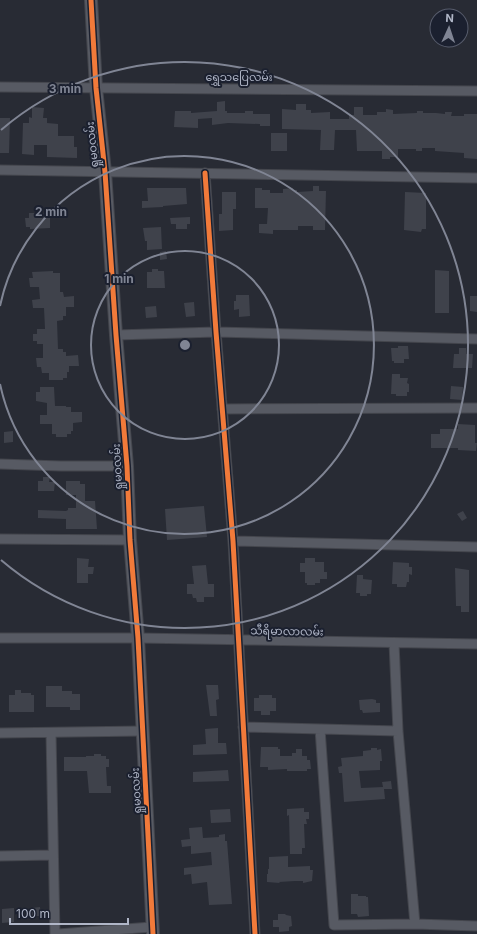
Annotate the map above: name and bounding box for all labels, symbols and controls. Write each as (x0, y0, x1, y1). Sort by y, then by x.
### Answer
north arrow (429, 8, 469, 48)
text: N (445, 11, 454, 25)
street label: ရွှေသပြေလမ်း (205, 70, 273, 86)
text: 3 min (49, 81, 81, 96)
street label: ရှုမဝလမ်း (83, 121, 103, 169)
text: 2 min (35, 204, 67, 219)
text: 1 min (104, 271, 134, 286)
centre of rings (178, 338, 192, 352)
street label: ရှုမဝလမ်း (109, 443, 127, 491)
street label: သီရိမာလာလမ်း (250, 623, 324, 641)
street label: ရှုမဝလမ်း (128, 767, 146, 815)
scale bar (10, 900, 128, 926)
text: 100 m (16, 906, 50, 921)

